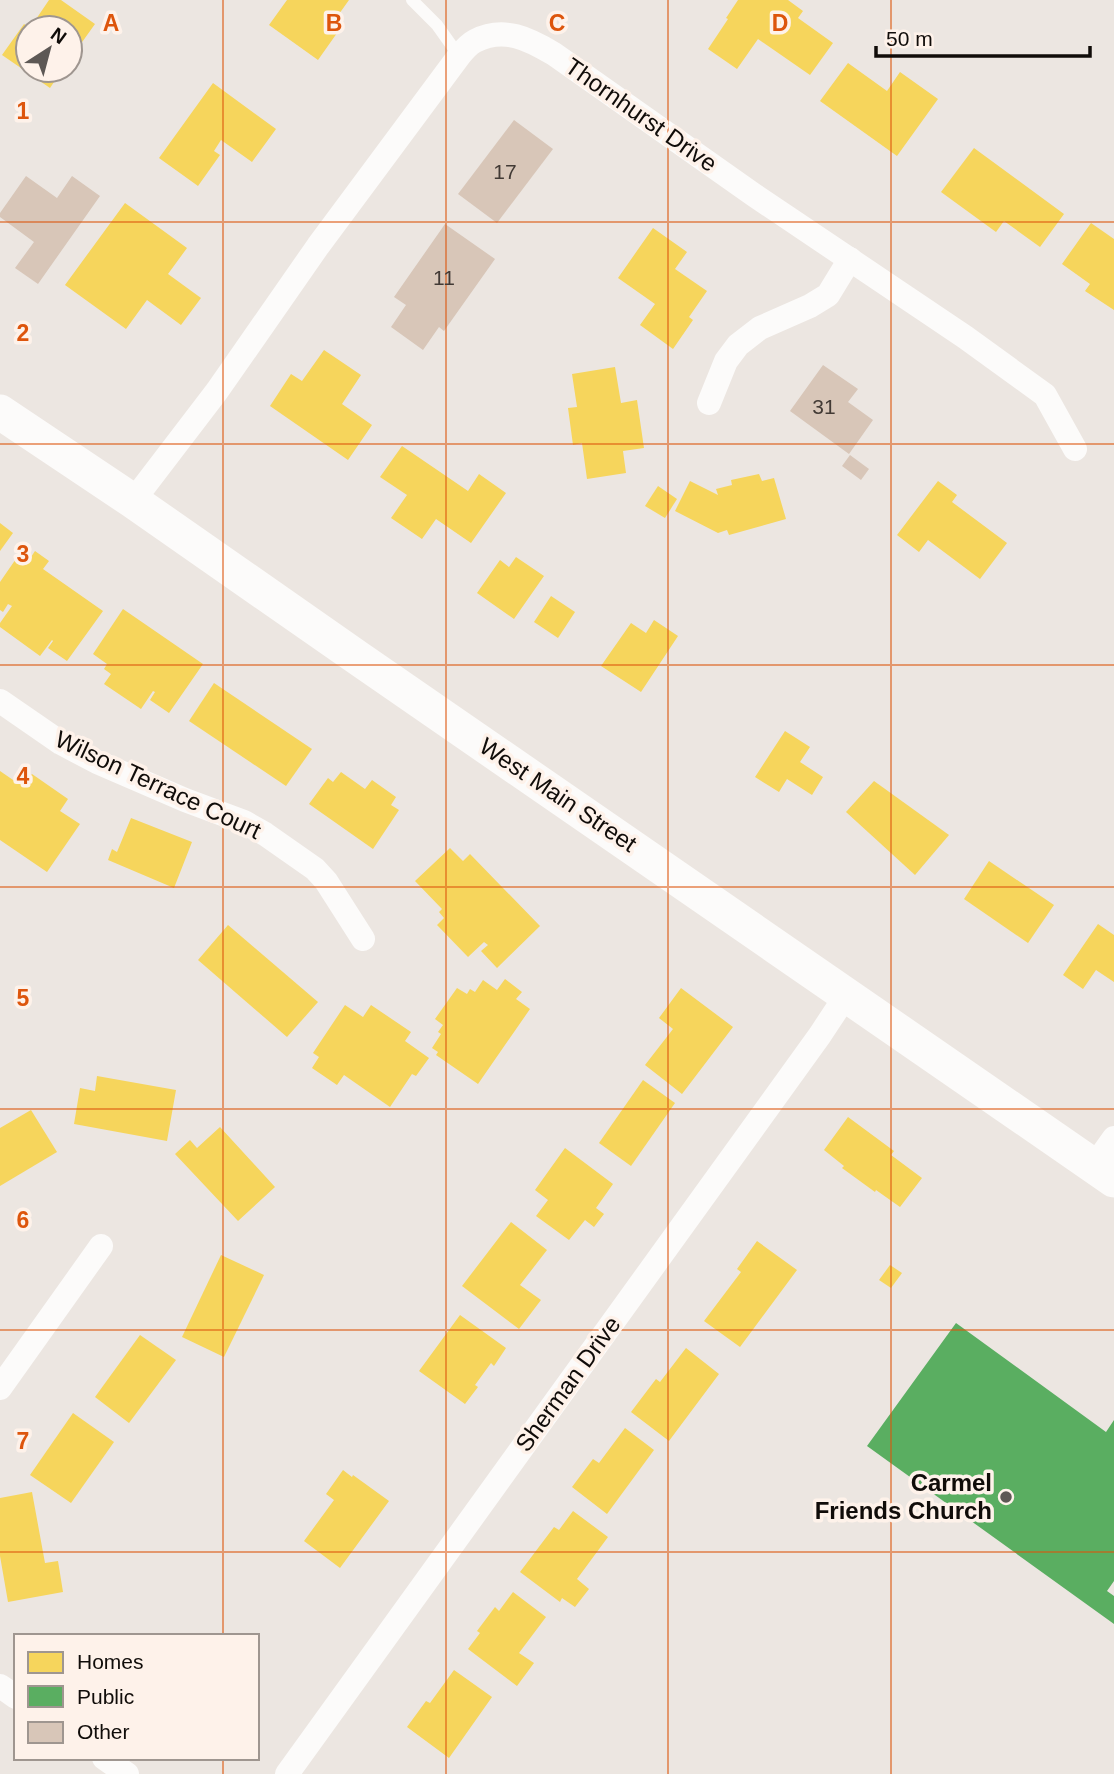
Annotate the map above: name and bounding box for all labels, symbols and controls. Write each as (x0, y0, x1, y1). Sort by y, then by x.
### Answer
text: A (103, 10, 119, 36)
text: B (326, 10, 342, 36)
text: C (549, 10, 565, 36)
text: D (772, 10, 788, 36)
north arrow (14, 14, 84, 84)
scale bar (876, 14, 1090, 58)
text: N (47, 23, 70, 48)
text: 50 m (886, 27, 933, 50)
street label: Thornhurst Drive (560, 52, 722, 177)
text: 1 (17, 98, 30, 124)
house number: 17 (493, 160, 517, 183)
house number: 11 (433, 266, 455, 289)
text: 2 (17, 320, 29, 346)
house number: 31 (812, 395, 836, 418)
text: 3 (17, 541, 29, 567)
street label: Wilson Terrace Court (51, 725, 266, 844)
street label: West Main Street (475, 732, 642, 857)
text: 4 (17, 763, 30, 789)
text: 5 (17, 985, 30, 1011)
text: 6 (17, 1207, 29, 1233)
street label: Sherman Drive (510, 1311, 626, 1456)
text: 7 (17, 1428, 29, 1454)
place label: Carmel Friends Church (815, 1469, 992, 1524)
marker: Carmel Friends Church (998, 1489, 1014, 1505)
legend (14, 1634, 259, 1760)
text: Homes (77, 1650, 144, 1673)
text: Public (77, 1685, 134, 1708)
text: Other (77, 1720, 130, 1743)

